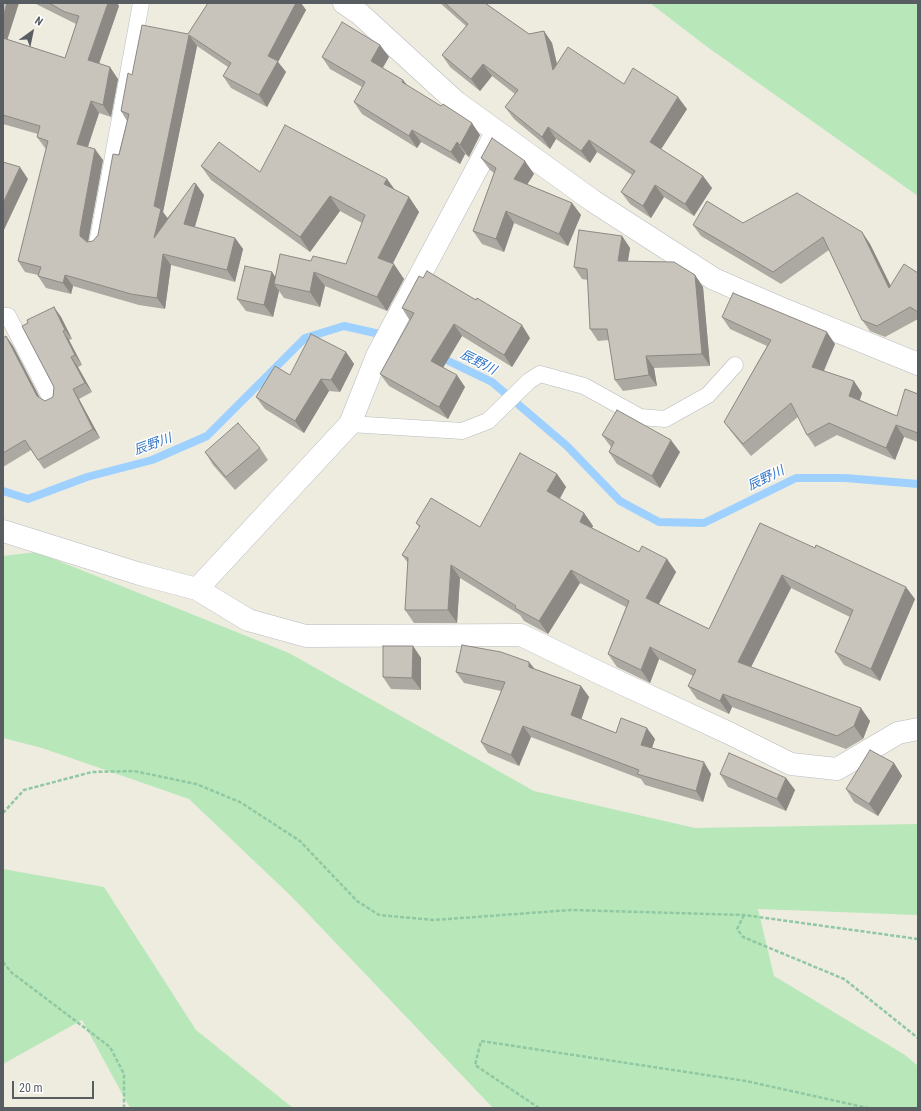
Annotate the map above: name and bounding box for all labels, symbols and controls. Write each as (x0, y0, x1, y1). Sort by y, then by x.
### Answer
north arrow (12, 12, 52, 52)
text: N (32, 14, 45, 29)
water label: 辰野川 (457, 347, 499, 379)
water label: 辰野川 (132, 431, 174, 459)
water label: 辰野川 (745, 463, 787, 495)
scale bar (14, 1073, 96, 1099)
text: 20 m (19, 1081, 43, 1095)

